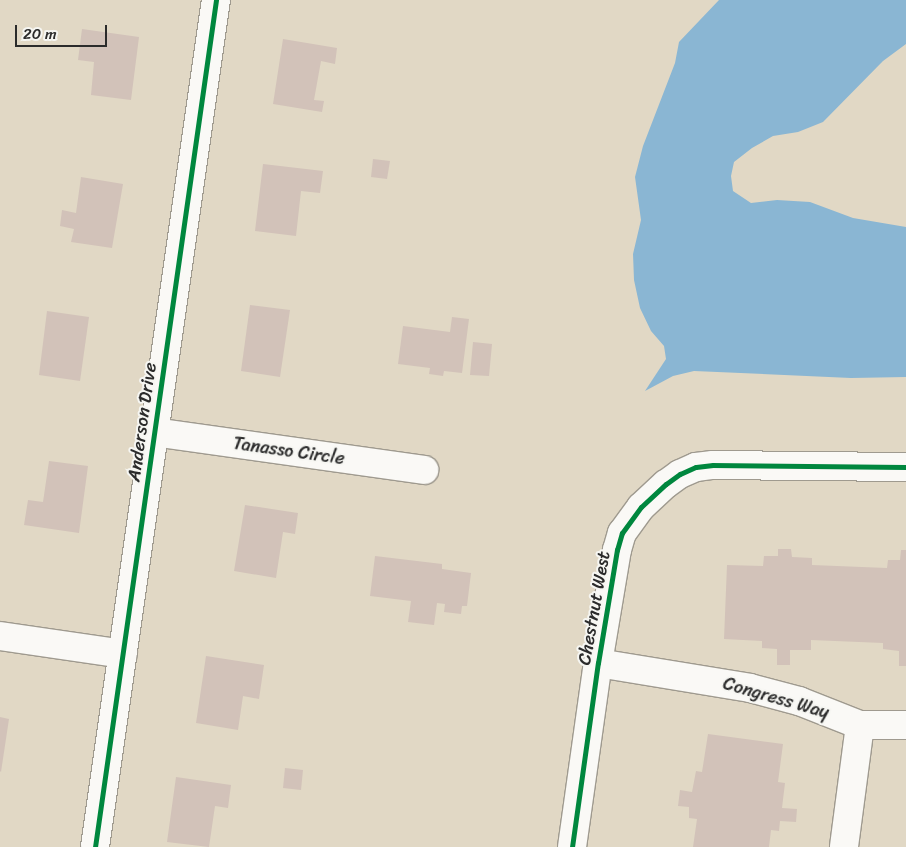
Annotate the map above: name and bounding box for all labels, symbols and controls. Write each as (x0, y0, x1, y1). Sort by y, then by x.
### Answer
scale bar (18, 15, 110, 47)
text: 20 m (23, 21, 57, 47)
street label: Anderson Drive (123, 361, 161, 483)
street label: Tanasso Circle (232, 432, 346, 470)
street label: Chestnut West (573, 549, 615, 667)
street label: Congress Way (720, 673, 832, 723)

